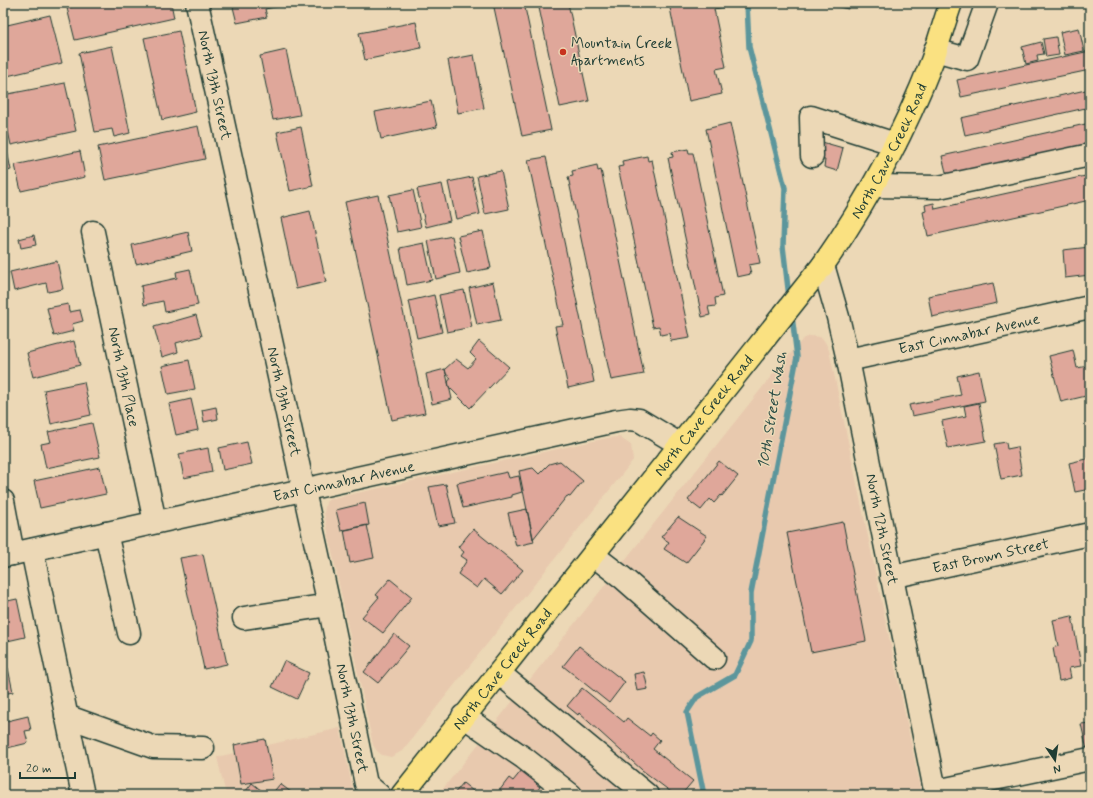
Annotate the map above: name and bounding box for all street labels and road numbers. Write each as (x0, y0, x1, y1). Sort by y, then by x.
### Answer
street label: North 13th Street (192, 29, 236, 142)
street label: North Cave Creek Road (847, 80, 933, 223)
street label: East Cinnabar Avenue (897, 309, 1042, 360)
street label: North 13th Place (103, 325, 143, 429)
street label: North 13th Street (262, 345, 305, 459)
street label: North Cave Creek Road (650, 351, 759, 481)
street label: East Cinnabar Avenue (272, 457, 417, 507)
street label: North 12th Street (860, 472, 902, 587)
street label: East Brown Street (931, 534, 1051, 579)
street label: North Cave Creek Road (449, 605, 557, 734)
street label: North 13th Street (330, 662, 373, 775)

